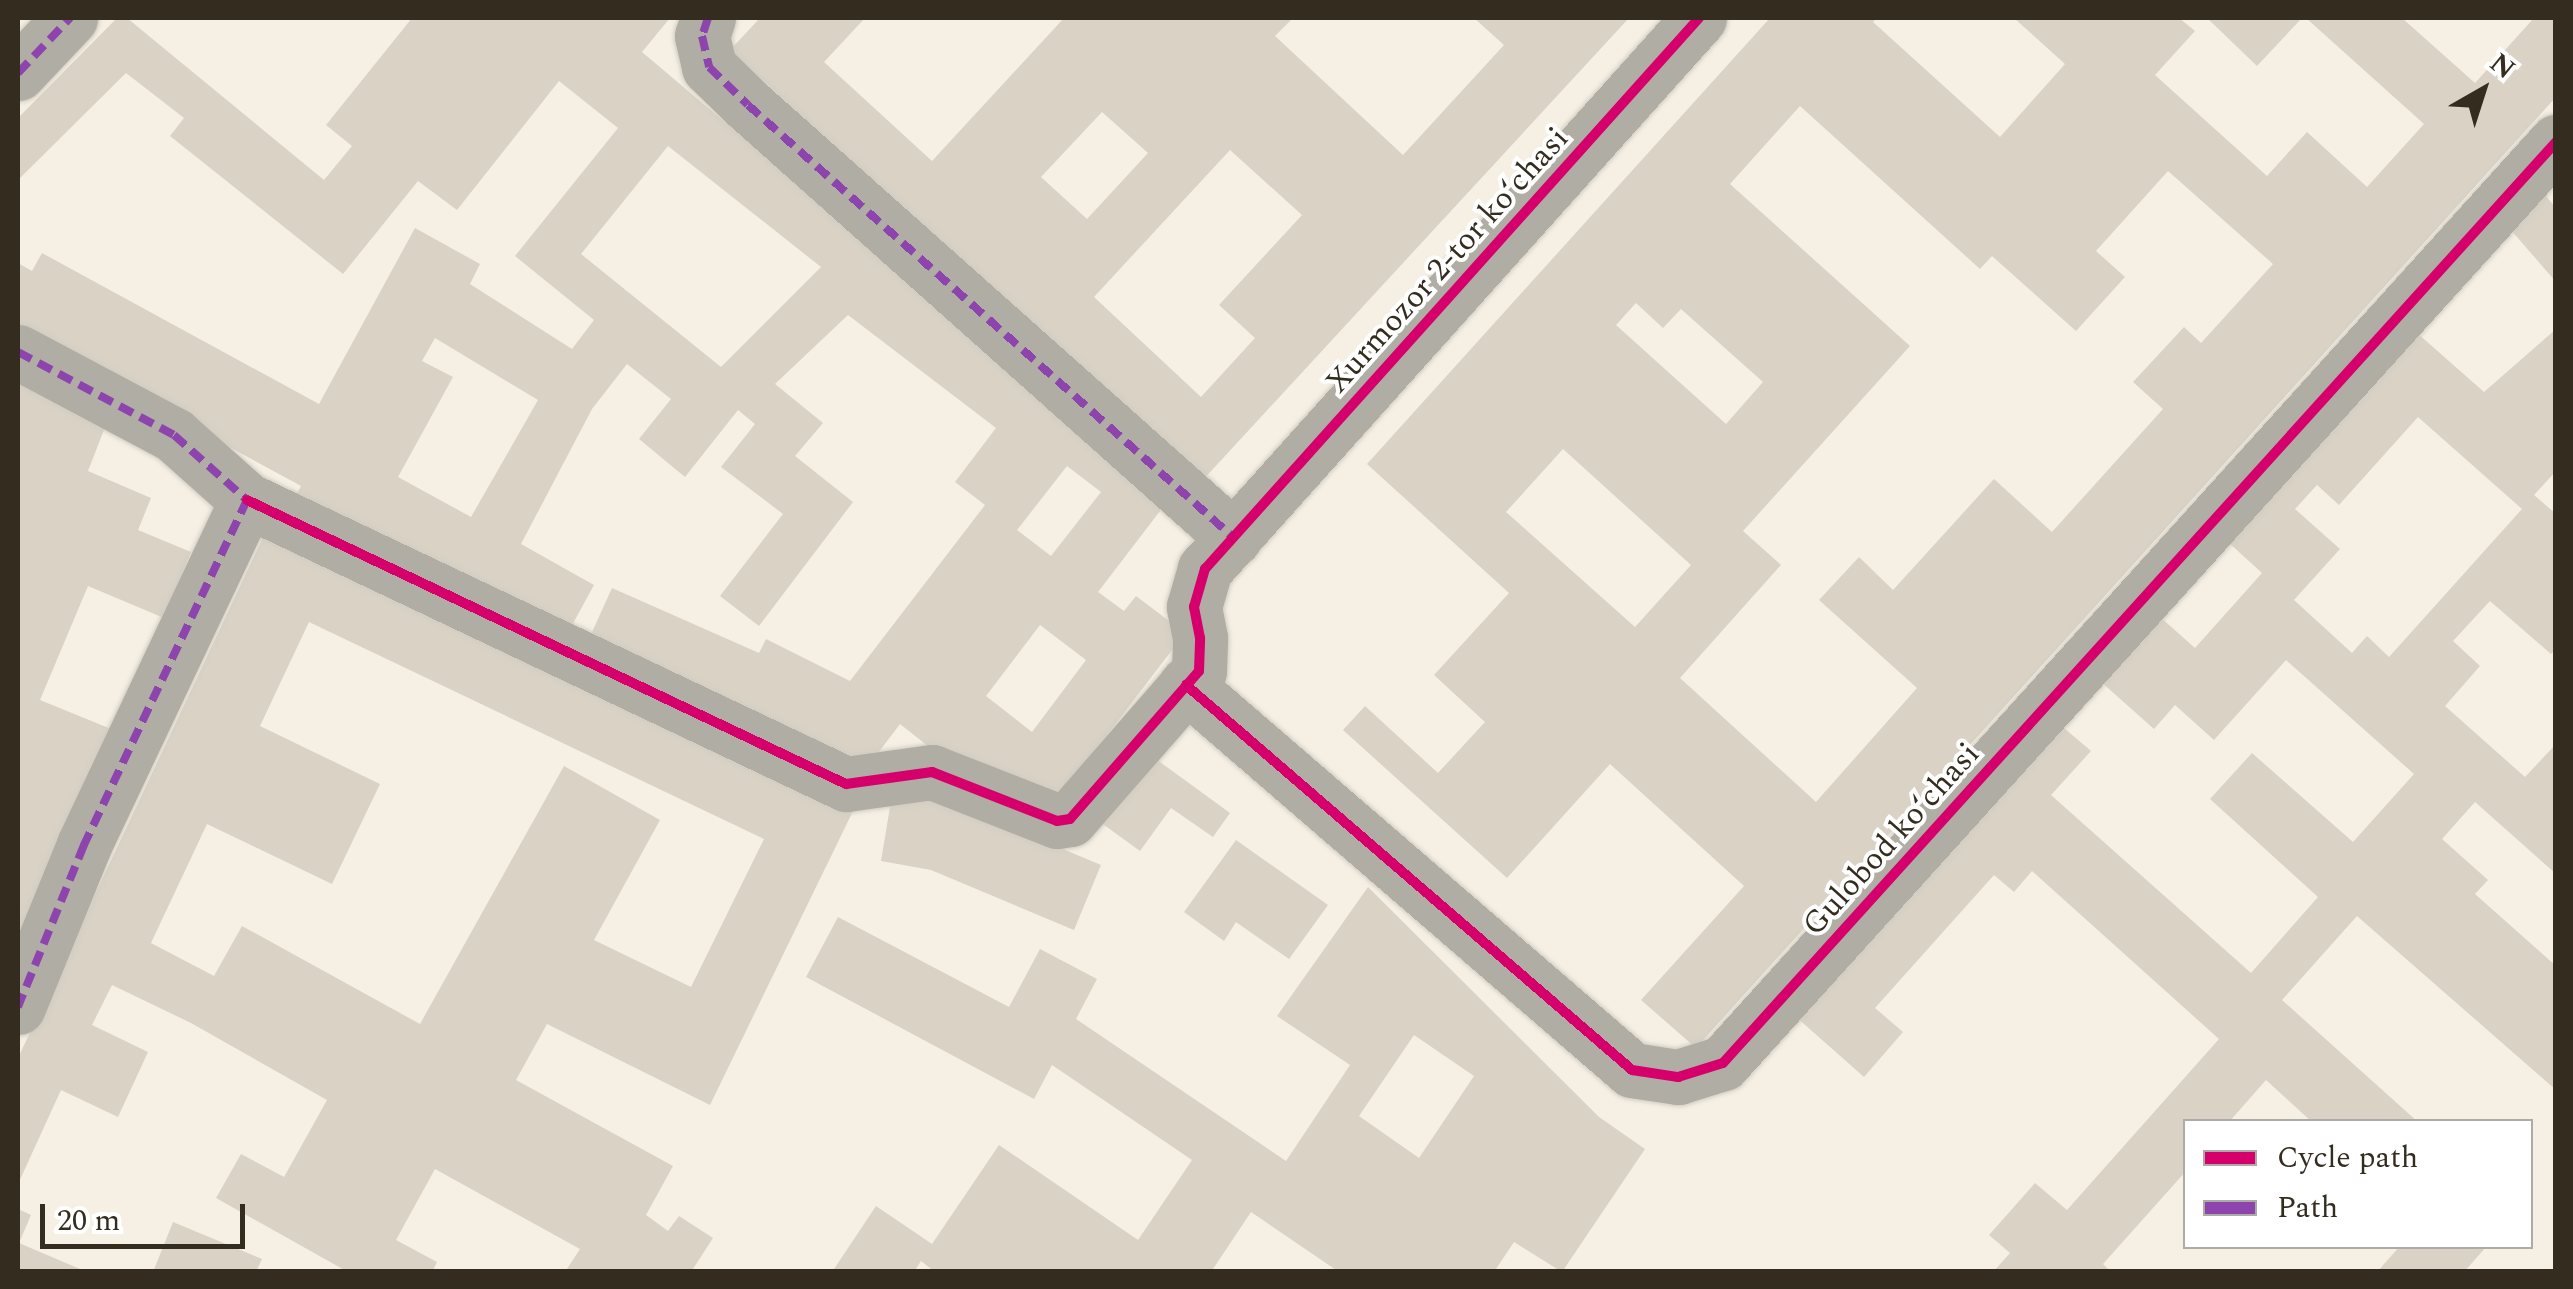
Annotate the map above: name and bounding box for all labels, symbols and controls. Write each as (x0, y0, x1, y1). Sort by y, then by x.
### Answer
north arrow (2433, 40, 2533, 140)
text: N (2480, 42, 2525, 90)
street label: Xurmozor 2-tor koʻchasi (1319, 120, 1577, 402)
street label: Gulobod koʻchasi (1795, 736, 1989, 944)
legend (2183, 1119, 2533, 1249)
text: Cycle path (2277, 1135, 2418, 1181)
scale bar (45, 1184, 250, 1246)
text: Path (2277, 1185, 2338, 1231)
text: 20 m (57, 1198, 120, 1244)

